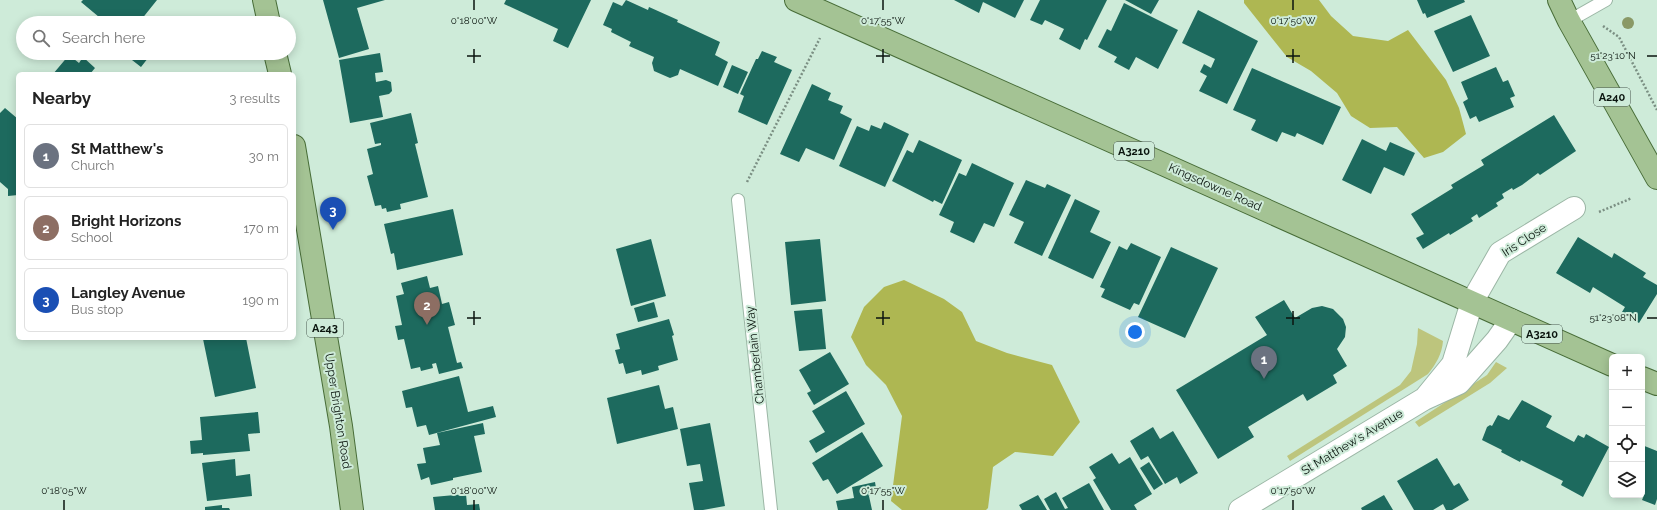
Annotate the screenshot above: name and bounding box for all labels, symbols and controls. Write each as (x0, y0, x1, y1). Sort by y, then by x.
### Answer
text: 0°18'00"W (451, 15, 498, 26)
text: 0°17'55"W (861, 15, 906, 26)
text: 0°17'50"W (1271, 15, 1316, 26)
search box (16, 16, 296, 60)
icon: search (30, 27, 52, 49)
text: Search here (62, 29, 145, 47)
text: 51°23'10"N (1590, 50, 1636, 61)
text: Nearby (32, 88, 91, 108)
road number: A240 (1594, 88, 1630, 106)
text: 3 results (230, 91, 280, 106)
text: St Matthew's (71, 140, 163, 158)
road number: A3210 (1114, 142, 1154, 160)
text: 1 (43, 149, 49, 164)
text: 30 m (249, 149, 279, 164)
text: Church (71, 158, 114, 173)
street label: Kingsdowne Road (1166, 160, 1264, 214)
pin: 3 (320, 197, 346, 230)
text: Bright Horizons (71, 212, 181, 230)
street label: Iris Close (1499, 220, 1549, 260)
text: 2 (42, 221, 50, 236)
text: 170 m (243, 221, 279, 236)
text: School (71, 230, 113, 245)
text: Langley Avenue (71, 284, 185, 302)
pin: 2 (414, 292, 440, 325)
text: 3 (42, 293, 50, 308)
text: 190 m (243, 293, 279, 308)
text: Bus stop (71, 302, 123, 317)
street label: Chamberlain Way (743, 305, 767, 405)
text: 51°23'08"N (1589, 312, 1637, 323)
road number: A243 (307, 319, 343, 337)
your location (1125, 322, 1145, 342)
road number: A3210 (1522, 325, 1562, 343)
pin: 1 (1251, 346, 1277, 379)
street label: Upper Brighton Road (322, 352, 354, 470)
map controls (1609, 354, 1645, 498)
button: + (1609, 354, 1645, 390)
button: − (1609, 390, 1645, 426)
street label: St Matthew's Avenue (1299, 406, 1405, 478)
button: locate (1609, 426, 1645, 462)
button: layers (1609, 462, 1645, 498)
text: 0°18'05"W (41, 485, 87, 496)
text: 0°18'00"W (451, 485, 498, 496)
text: 0°17'55"W (861, 485, 906, 496)
text: 0°17'50"W (1271, 485, 1316, 496)

